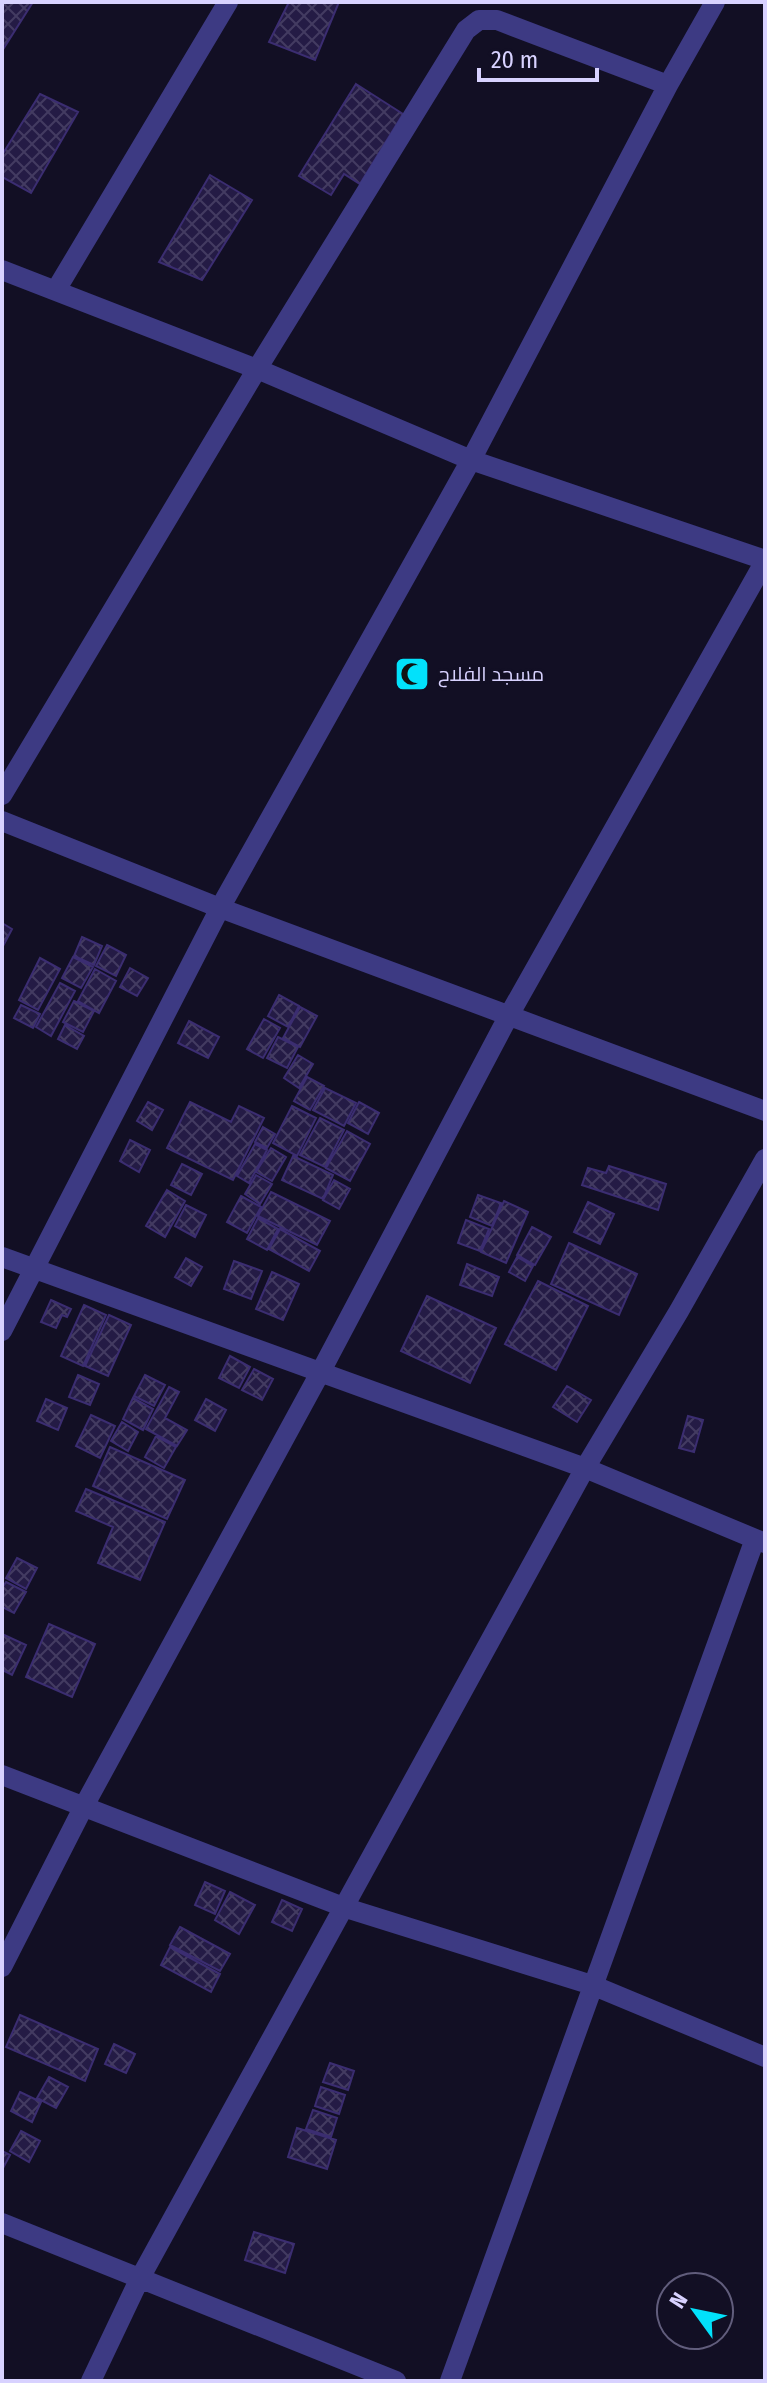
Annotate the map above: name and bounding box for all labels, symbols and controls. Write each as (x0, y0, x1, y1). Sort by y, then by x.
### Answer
scale bar (479, 32, 597, 82)
text: 20 m (491, 46, 538, 74)
mosque icon: مسجد الفلاح (393, 655, 431, 693)
place label: مسجد الفلاح (438, 662, 544, 688)
north arrow (655, 2271, 735, 2351)
text: N (664, 2287, 694, 2313)

